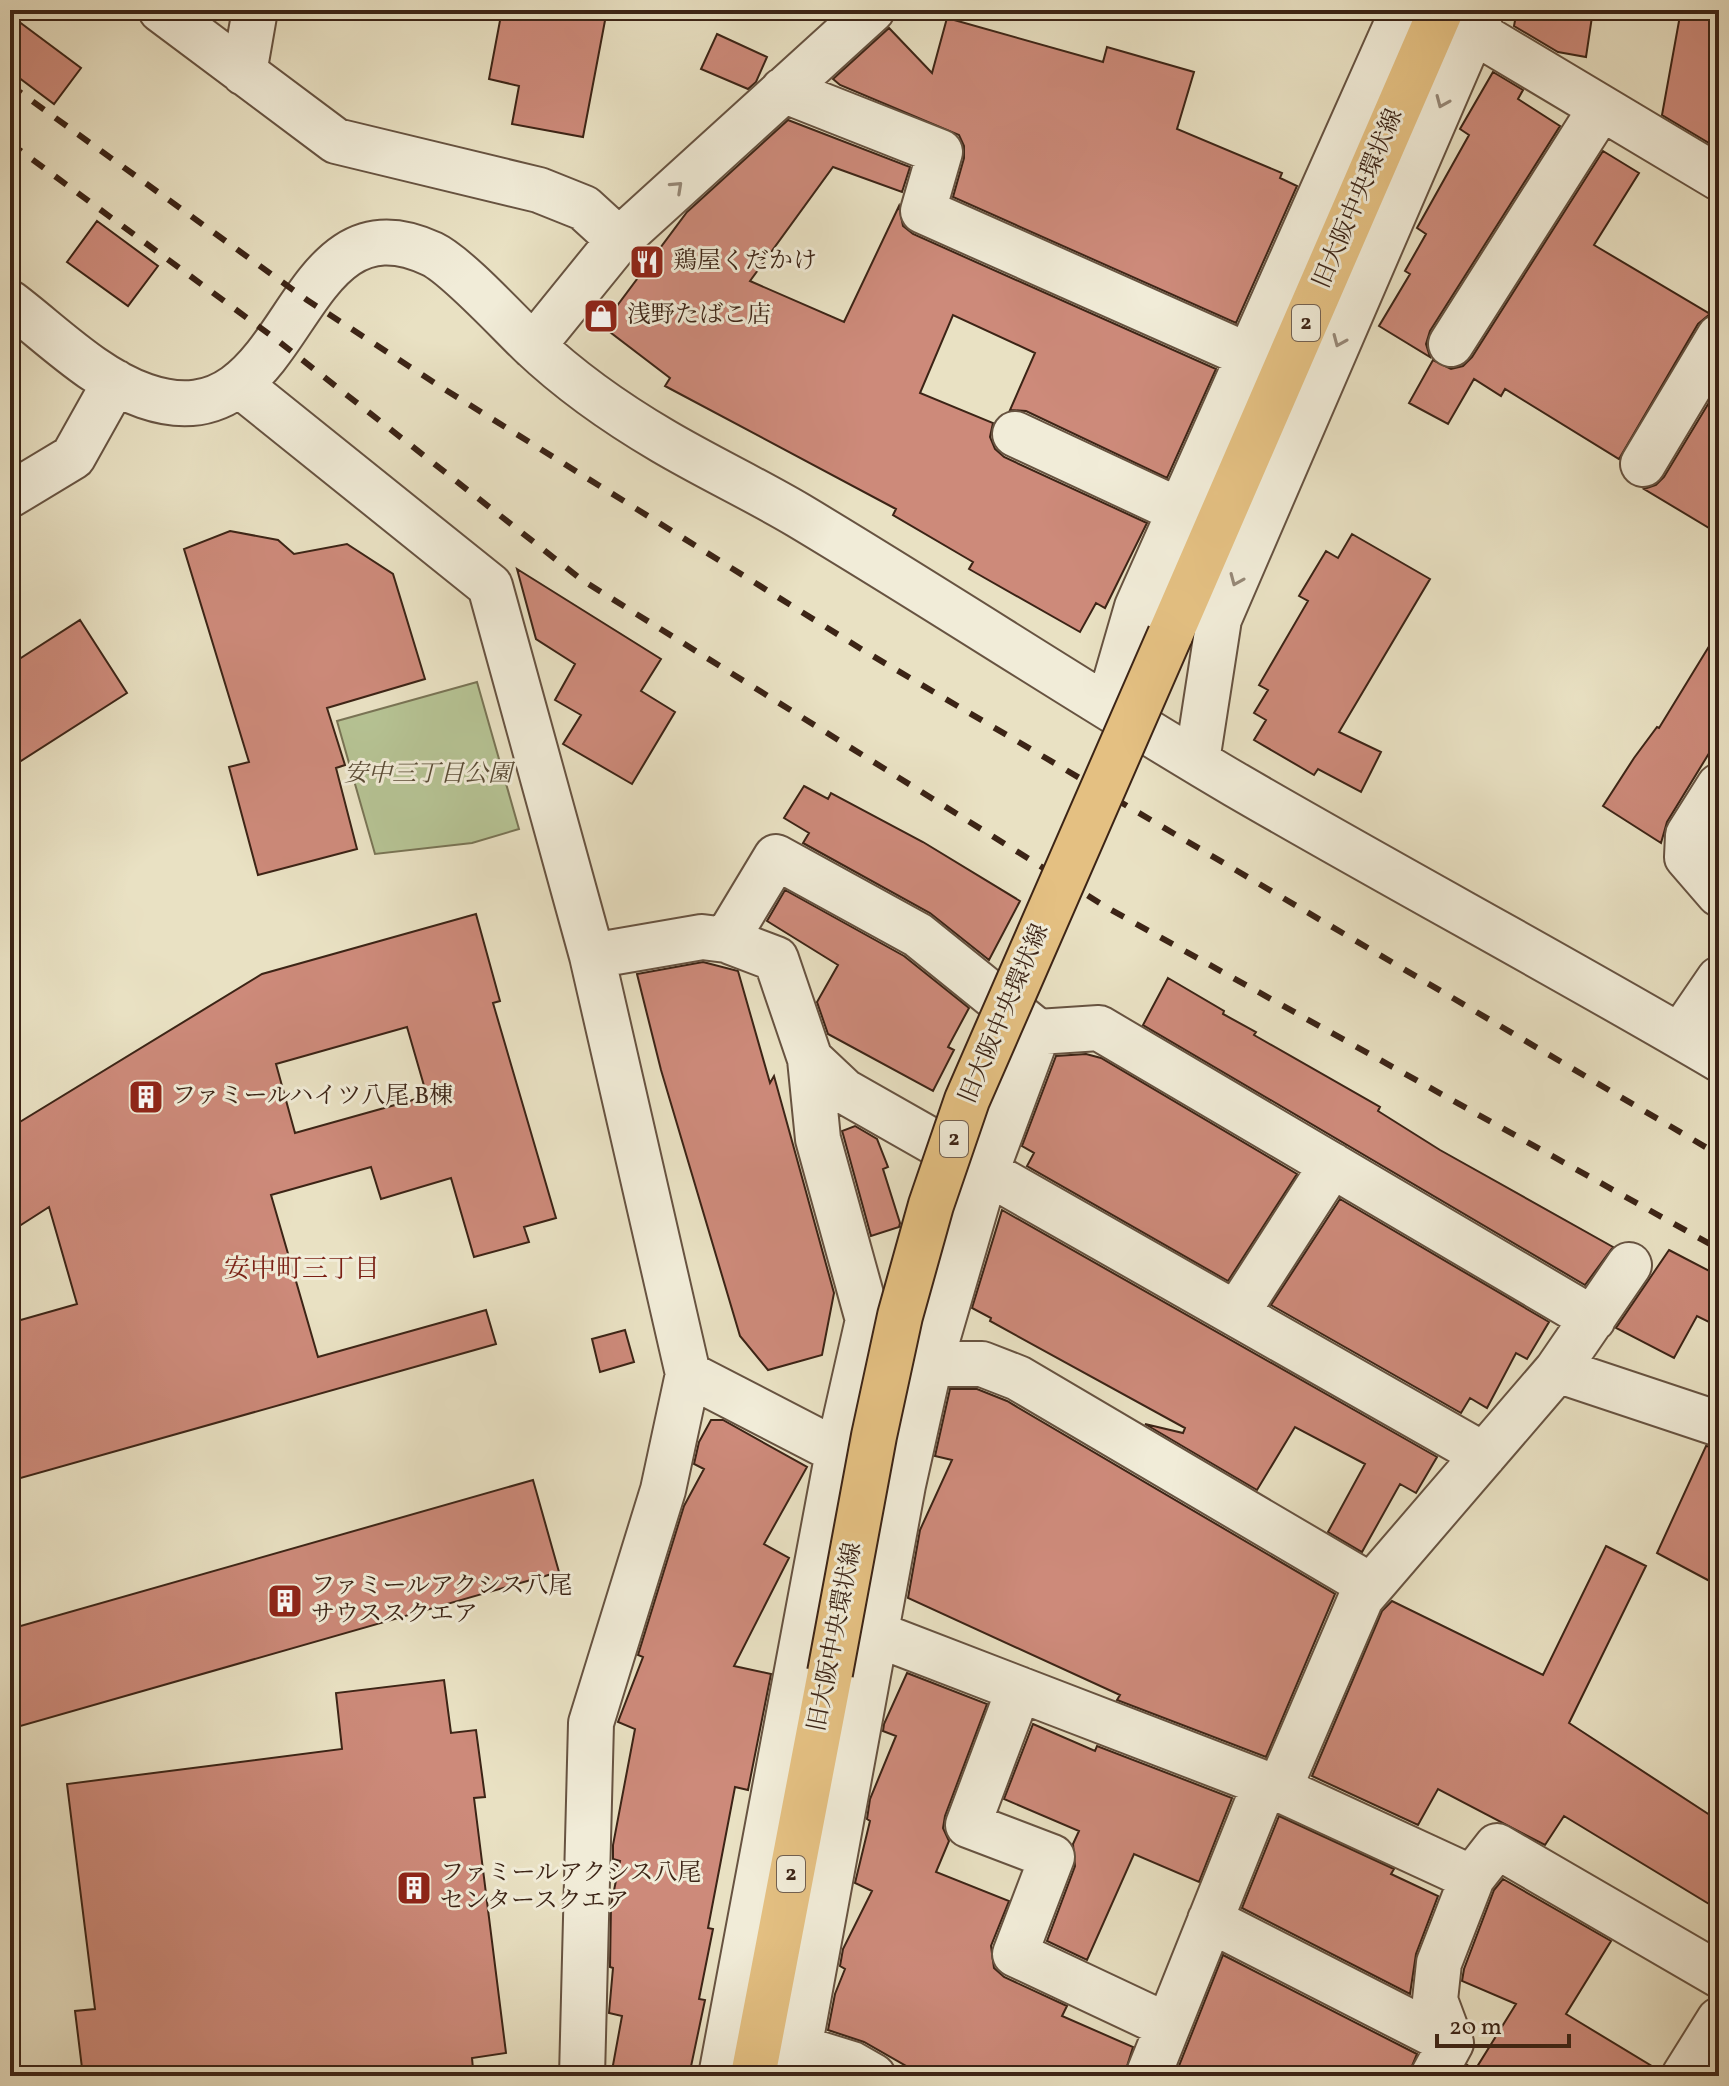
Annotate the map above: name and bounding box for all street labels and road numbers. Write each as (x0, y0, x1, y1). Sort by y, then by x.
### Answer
street label: 旧大阪中央環状線 (1306, 104, 1412, 294)
road number: 2 (1292, 305, 1320, 341)
street label: 旧大阪中央環状線 (952, 919, 1058, 1109)
road number: 2 (940, 1121, 968, 1157)
street label: 旧大阪中央環状線 (801, 1540, 871, 1734)
road number: 2 (777, 1856, 805, 1892)

